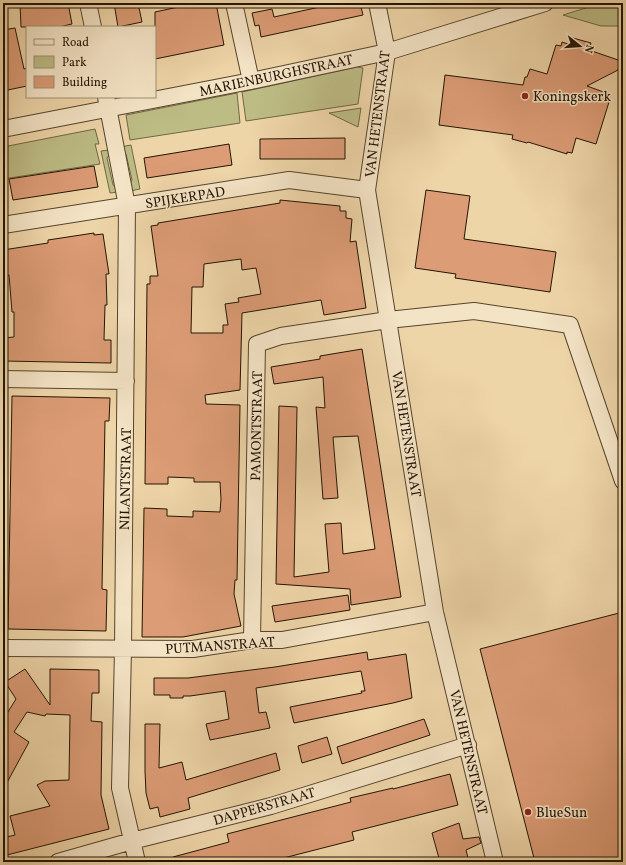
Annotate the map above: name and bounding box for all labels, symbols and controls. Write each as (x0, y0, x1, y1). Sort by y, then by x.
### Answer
legend (26, 26, 156, 98)
north arrow (560, 26, 600, 66)
text: Road (62, 35, 89, 51)
text: N (580, 42, 596, 55)
street label: VAN HETENSTRAAT (361, 50, 396, 179)
street label: MARIENBURGHSTRAAT (198, 51, 355, 102)
text: Park (62, 55, 87, 71)
text: Building (62, 75, 107, 91)
place label: Koningskerk (533, 88, 611, 107)
marker: Koningskerk (520, 91, 530, 101)
street label: SPIJKERPAD (144, 183, 226, 214)
street label: VAN HETENSTRAAT (386, 370, 425, 499)
street label: PAMONTSTRAAT (247, 371, 268, 481)
street label: NILANTSTRAAT (116, 428, 137, 530)
street label: PUTMANSTRAAT (165, 633, 276, 660)
street label: VAN HETENSTRAAT (444, 688, 491, 817)
street label: DAPPERSTRAAT (211, 784, 318, 831)
place label: BlueSun (536, 804, 587, 823)
marker: BlueSun (523, 807, 533, 817)

